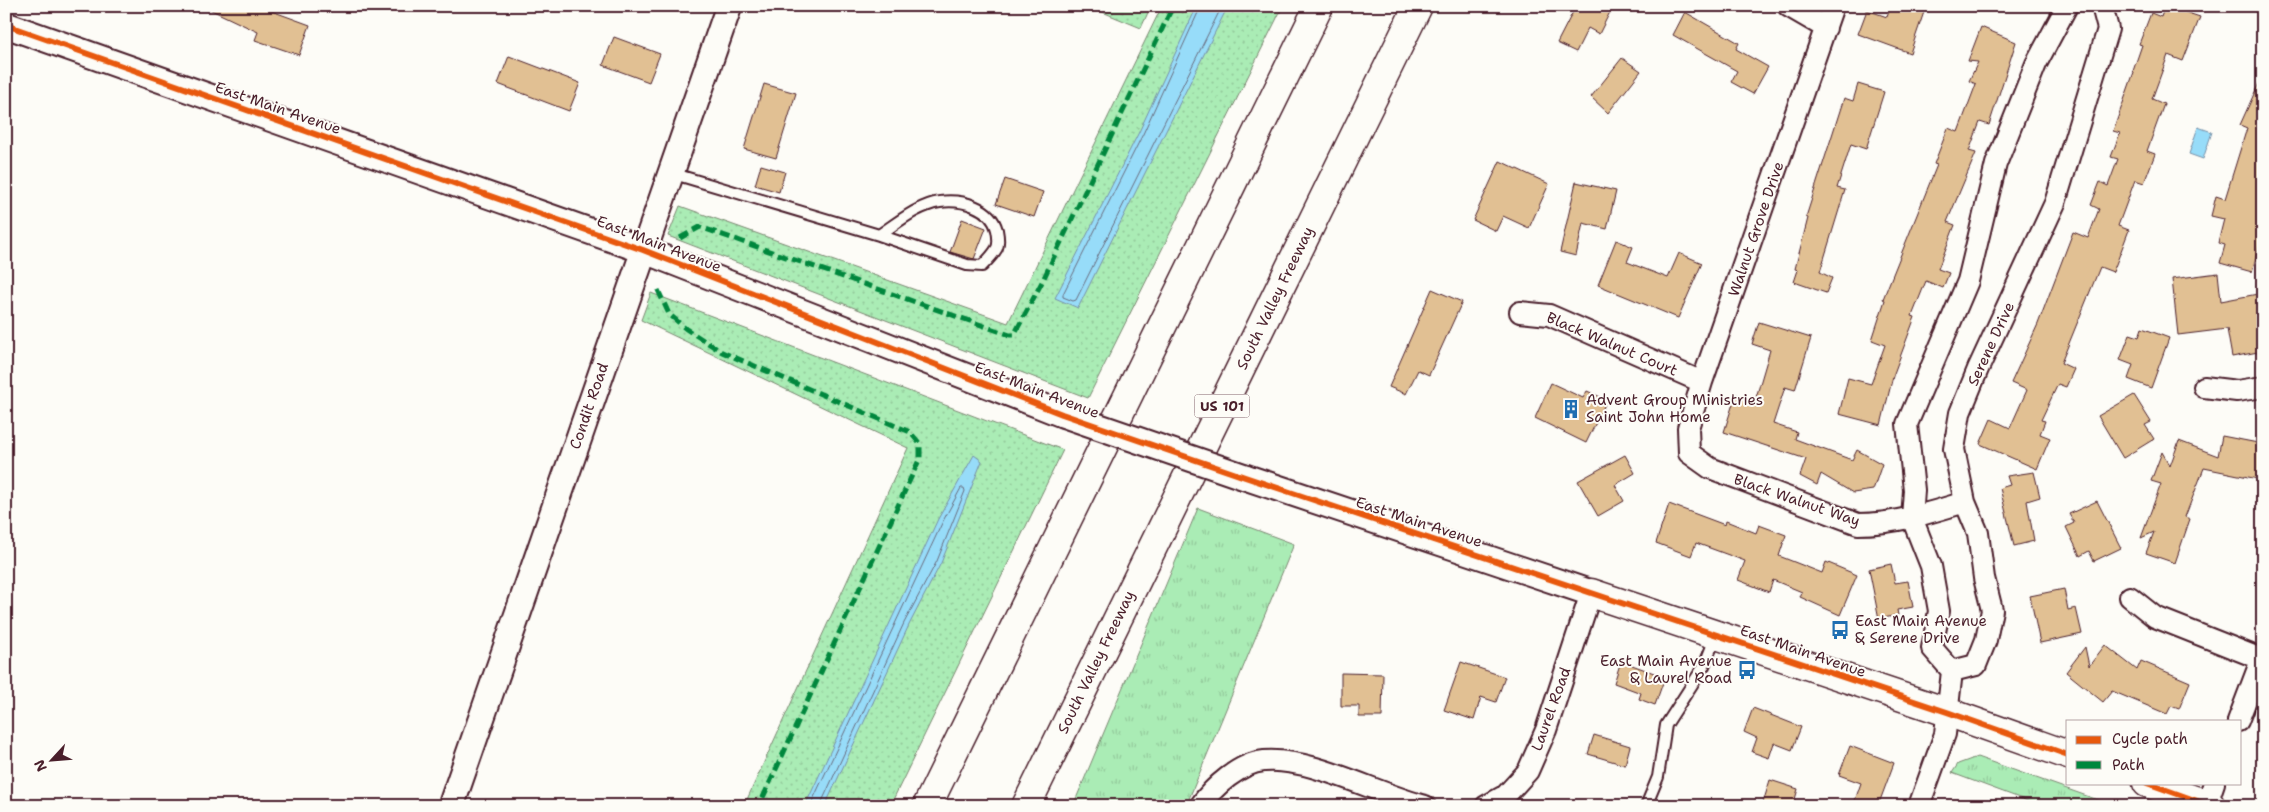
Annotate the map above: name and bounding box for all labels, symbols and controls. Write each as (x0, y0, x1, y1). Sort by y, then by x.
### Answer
street label: East Main Avenue (212, 77, 344, 139)
street label: Walnut Grove Drive (1723, 159, 1789, 299)
street label: East Main Avenue (594, 211, 724, 277)
street label: South Valley Freeway (1232, 223, 1318, 373)
street label: Serene Drive (1963, 299, 2019, 389)
street label: Black Walnut Court (1543, 307, 1681, 381)
street label: East Main Avenue (972, 357, 1102, 423)
street label: Condit Road (565, 360, 613, 452)
place label: Advent Group Ministries Saint John Home (1586, 390, 1763, 427)
road number: US 101 (1194, 394, 1250, 418)
building icon: Advent Group Ministries Saint John Home (1560, 398, 1582, 420)
street label: Black Walnut Way (1731, 469, 1863, 531)
street label: East Main Avenue (1353, 492, 1485, 552)
street label: South Valley Freeway (1053, 587, 1139, 737)
place label: East Main Avenue & Serene Drive (1855, 611, 1987, 648)
bus stop icon: East Main Avenue & Serene Drive (1829, 619, 1851, 641)
street label: East Main Avenue (1737, 620, 1869, 682)
place label: East Main Avenue & Laurel Road (1600, 651, 1732, 688)
bus stop icon: East Main Avenue & Laurel Road (1736, 659, 1758, 681)
street label: Laurel Road (1527, 664, 1576, 754)
legend (2066, 720, 2242, 784)
text: Cycle path (2112, 729, 2188, 749)
north arrow (28, 734, 78, 784)
text: Path (2112, 755, 2145, 775)
text: N (30, 757, 51, 775)

